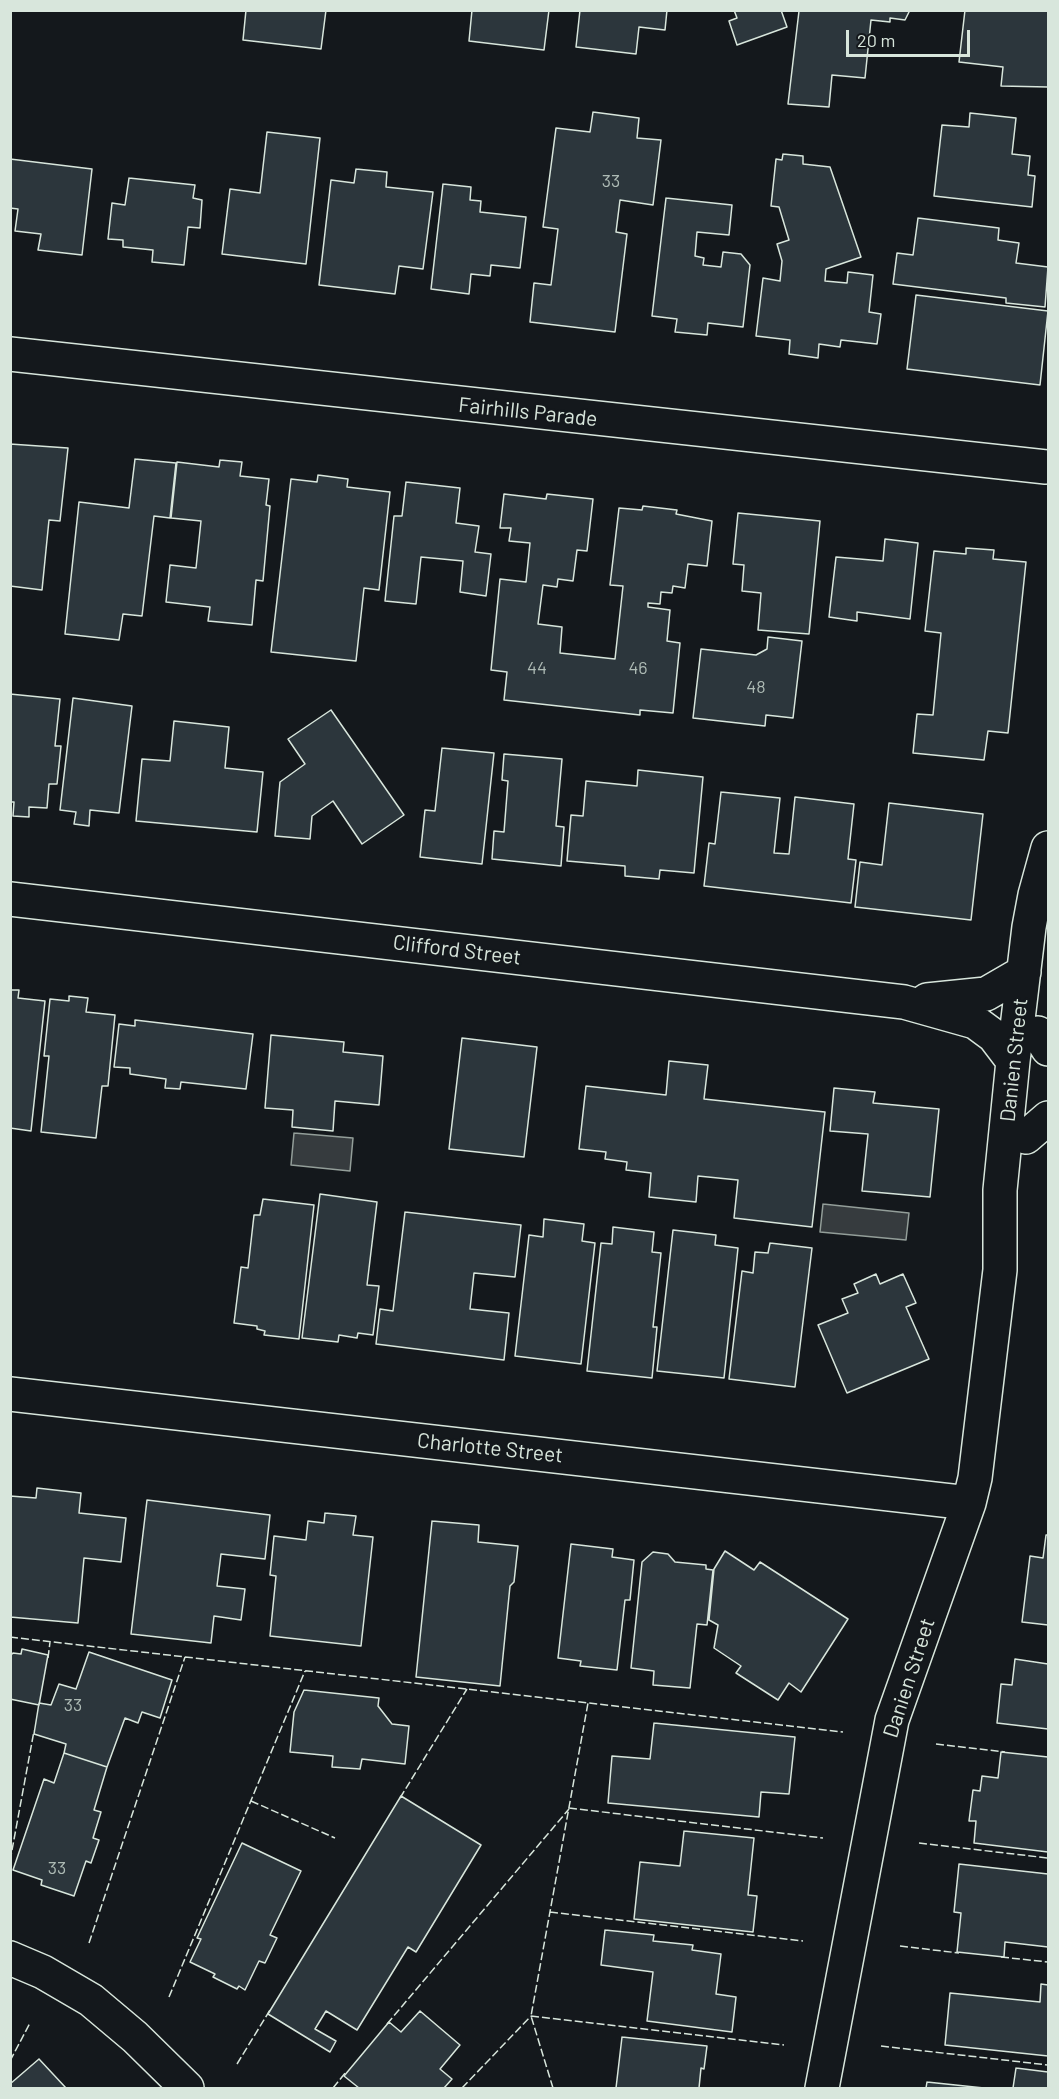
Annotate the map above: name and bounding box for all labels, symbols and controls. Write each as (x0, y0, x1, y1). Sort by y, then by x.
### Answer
scale bar (849, 18, 974, 56)
text: 20 m (857, 29, 895, 51)
house number: 33 (602, 170, 620, 192)
street label: Fairhills Parade (457, 392, 599, 432)
house number: 44 (527, 657, 547, 679)
house number: 46 (628, 657, 648, 679)
house number: 48 (746, 676, 766, 698)
street label: Clifford Street (392, 930, 522, 970)
street label: Danien Street (995, 997, 1033, 1123)
street label: Charlotte Street (416, 1428, 564, 1468)
street label: Danien Street (878, 1615, 940, 1741)
house number: 33 (64, 1694, 82, 1716)
house number: 33 (48, 1857, 66, 1879)

